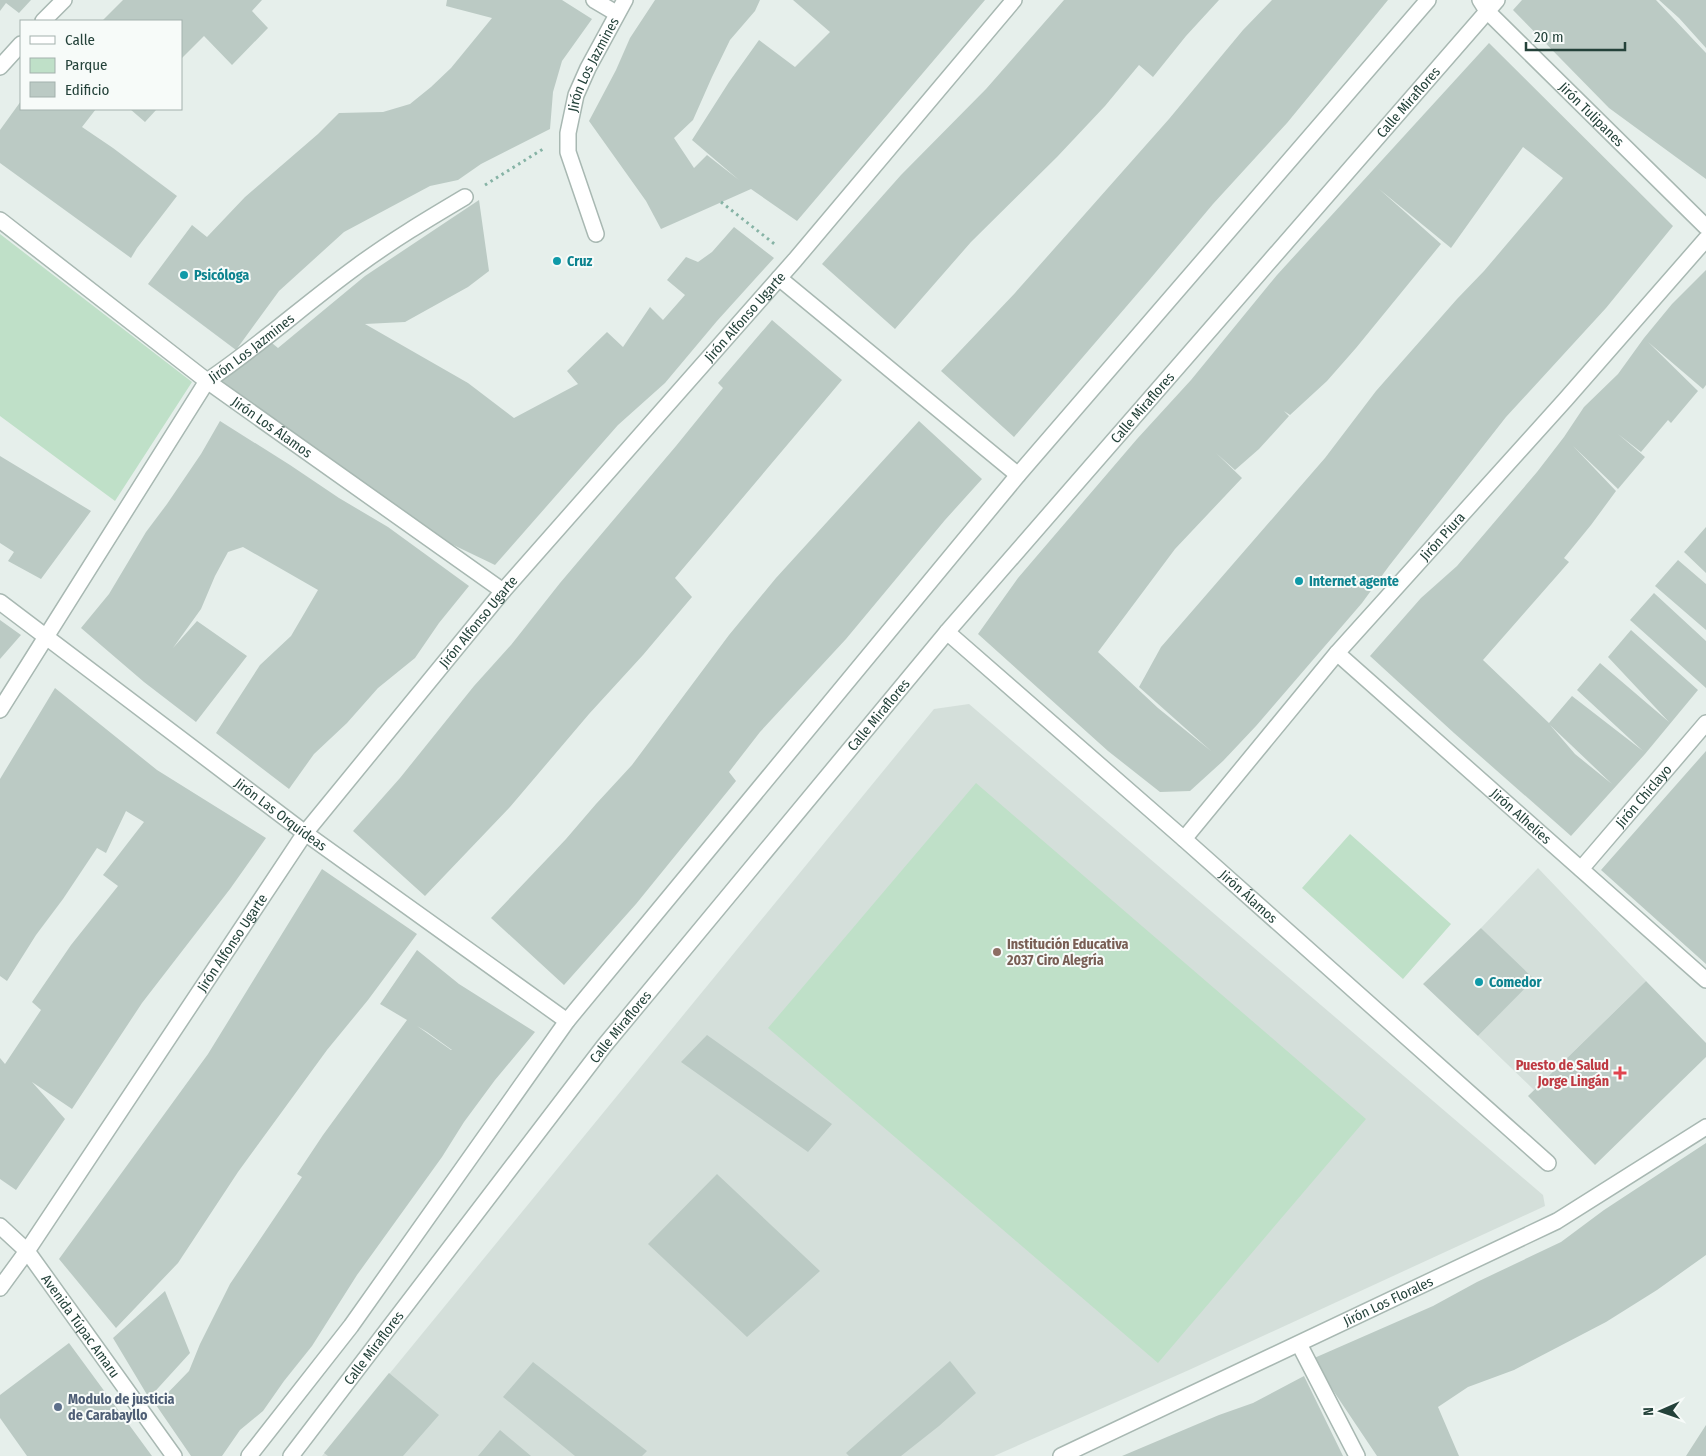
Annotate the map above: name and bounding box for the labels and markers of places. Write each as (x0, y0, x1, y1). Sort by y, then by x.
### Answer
place label: Cruz (567, 253, 593, 270)
marker: Cruz (551, 255, 563, 267)
place label: Psicóloga (194, 267, 249, 284)
marker: Psicóloga (178, 269, 190, 281)
place label: Internet agente (1309, 573, 1399, 590)
marker: Internet agente (1293, 575, 1305, 587)
place label: Institución Educativa 2037 Ciro Alegría (1006, 936, 1128, 969)
marker: Institución Educativa 2037 Ciro Alegría (991, 946, 1003, 958)
place label: Comedor (1489, 974, 1542, 991)
marker: Comedor (1473, 976, 1485, 988)
place label: Puesto de Salud Jorge Lingán (1516, 1057, 1609, 1090)
marker: Puesto de Salud Jorge Lingán (1613, 1066, 1627, 1080)
place label: Modulo de justicia de Carabayllo (68, 1391, 175, 1424)
marker: Modulo de justicia de Carabayllo (52, 1401, 64, 1413)

